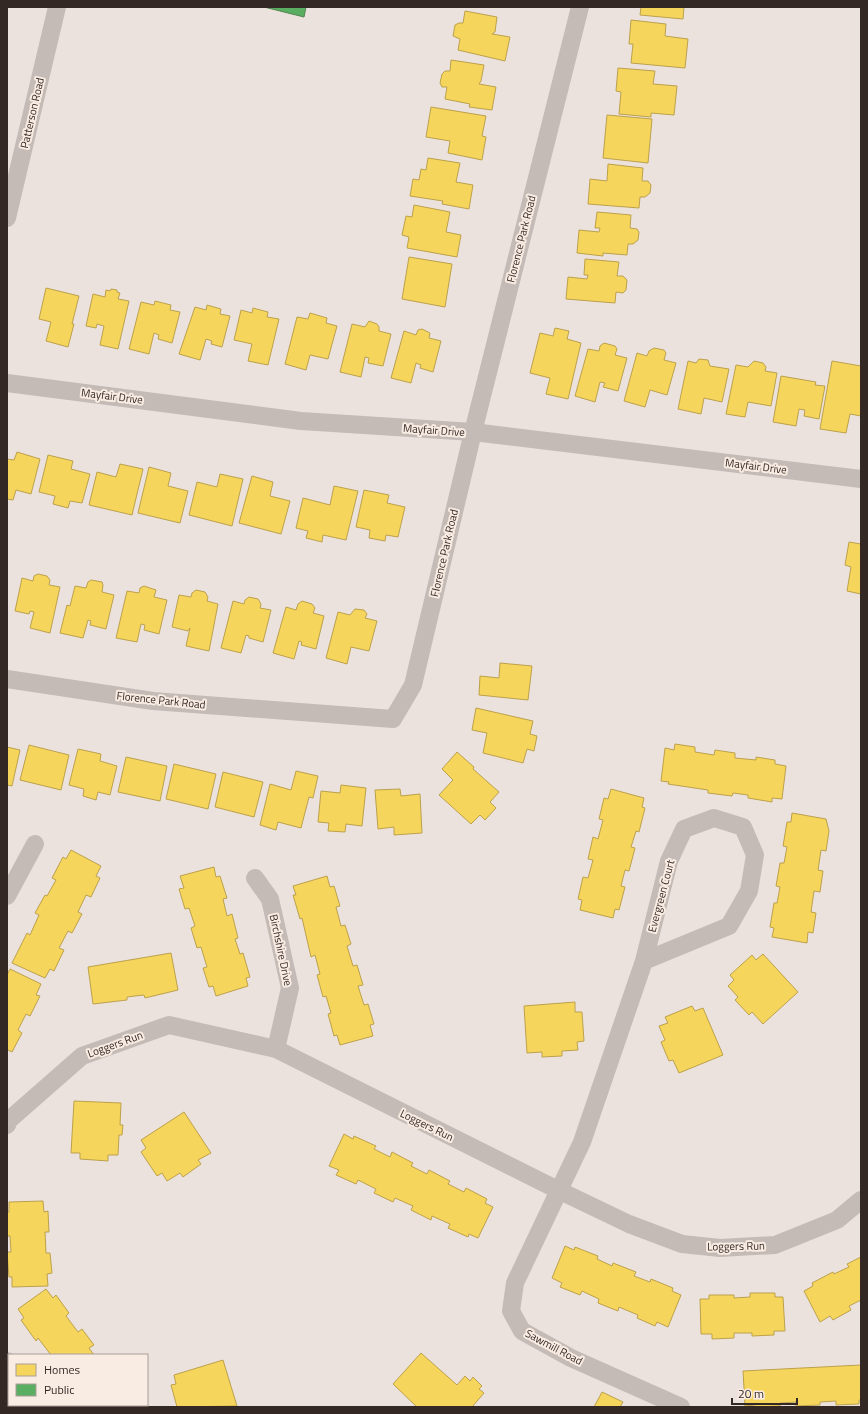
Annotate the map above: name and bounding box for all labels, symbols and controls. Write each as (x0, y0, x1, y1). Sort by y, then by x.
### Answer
street label: Patterson Road (16, 76, 48, 150)
street label: Florence Park Road (502, 194, 540, 284)
street label: Mayfair Drive (80, 384, 144, 408)
street label: Mayfair Drive (403, 420, 466, 440)
street label: Mayfair Drive (724, 454, 788, 478)
street label: Florence Park Road (426, 508, 462, 598)
street label: Florence Park Road (116, 687, 206, 713)
street label: Evergreen Court (644, 858, 678, 934)
street label: Birchshire Drive (266, 913, 296, 988)
street label: Loggers Run (85, 1027, 145, 1061)
street label: Loggers Run (398, 1105, 457, 1145)
street label: Loggers Run (707, 1237, 765, 1255)
street label: Sawmill Road (523, 1325, 586, 1369)
legend (8, 1354, 148, 1406)
text: Homes (44, 1360, 80, 1379)
text: Public (44, 1380, 74, 1399)
scale bar (732, 1380, 797, 1406)
text: 20 m (738, 1384, 764, 1403)

